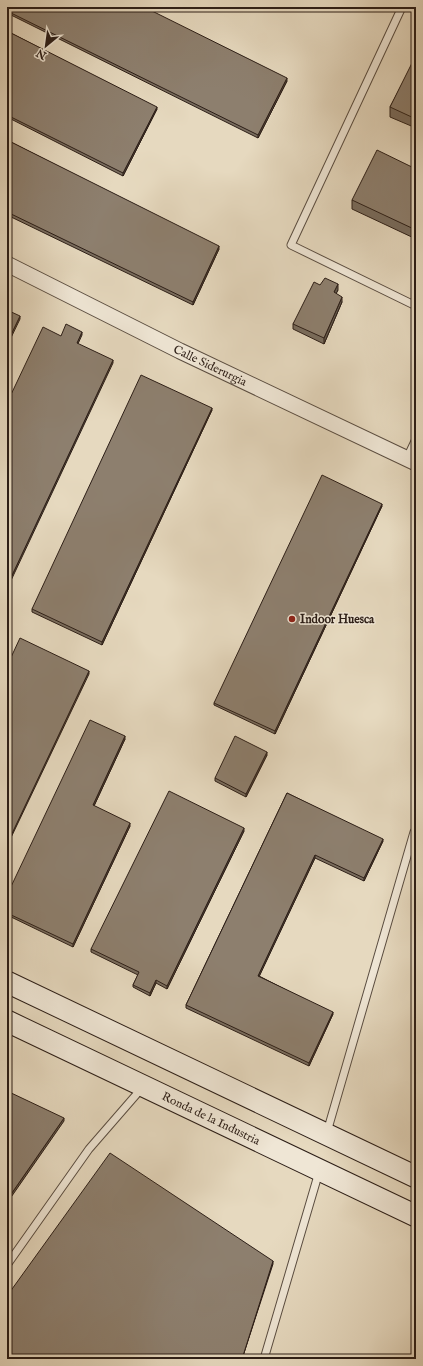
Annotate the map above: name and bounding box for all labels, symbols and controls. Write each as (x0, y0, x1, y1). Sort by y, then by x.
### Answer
north arrow (26, 26, 66, 66)
text: N (34, 45, 50, 63)
street label: Calle Siderurgia (171, 341, 250, 389)
place label: Indoor Huesca (300, 612, 375, 627)
marker: Indoor Huesca (287, 614, 297, 624)
street label: Ronda de la Industria (159, 1088, 263, 1148)

